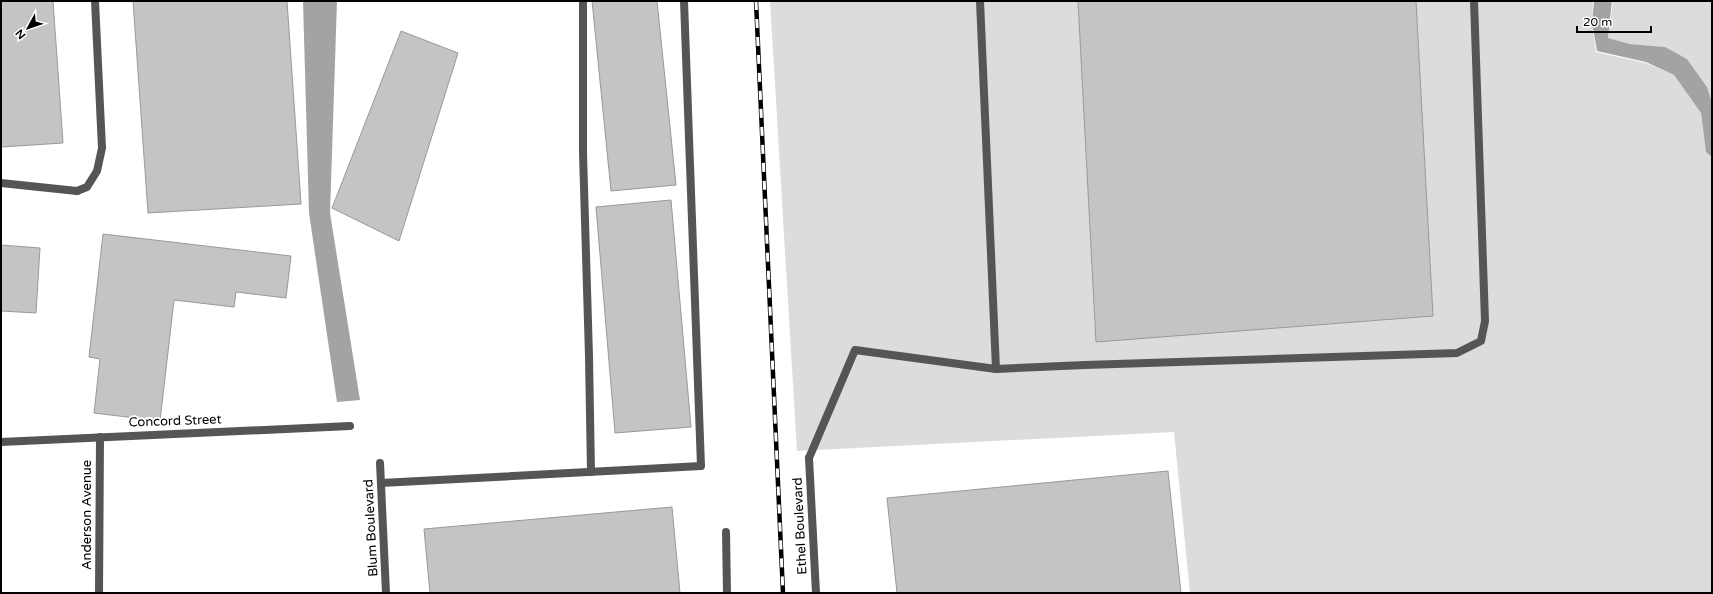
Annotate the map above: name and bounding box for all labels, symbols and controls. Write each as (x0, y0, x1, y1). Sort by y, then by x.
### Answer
north arrow (8, 8, 48, 48)
scale bar (1577, 8, 1651, 34)
text: 20 m (1583, 15, 1612, 29)
text: N (13, 27, 29, 42)
street label: Concord Street (128, 411, 222, 431)
street label: Anderson Avenue (79, 460, 95, 570)
street label: Ethel Boulevard (789, 477, 811, 575)
street label: Blum Boulevard (360, 479, 382, 577)

